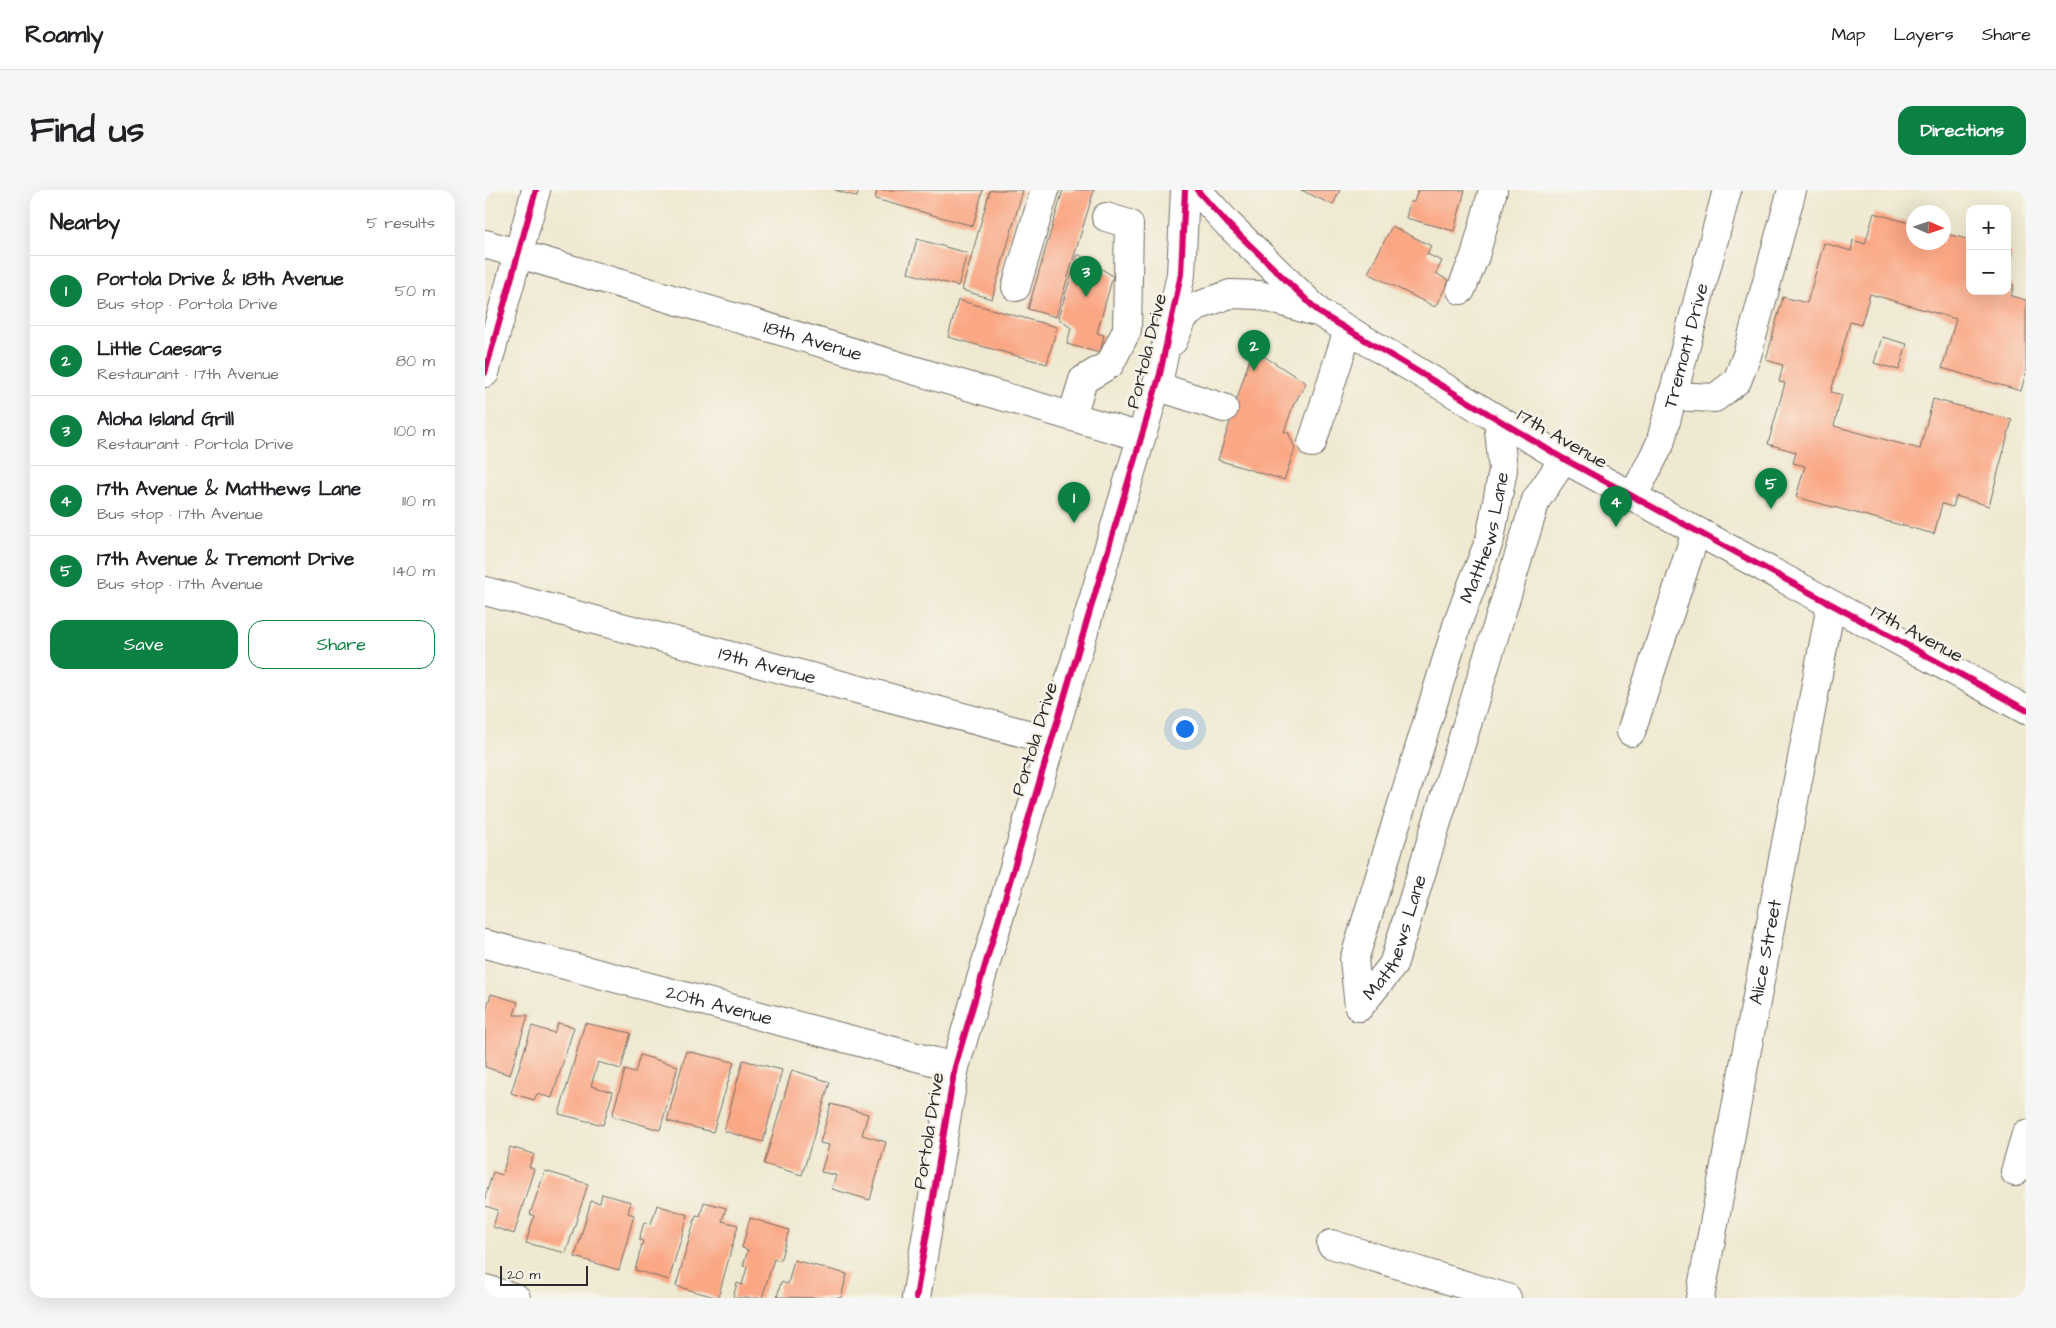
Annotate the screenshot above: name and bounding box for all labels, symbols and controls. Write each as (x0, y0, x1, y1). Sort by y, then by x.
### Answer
text: Roamly (25, 18, 103, 52)
text: Map (1831, 22, 1865, 47)
text: Layers (1893, 22, 1954, 47)
text: Share (1982, 22, 2031, 47)
text: Find us (30, 106, 144, 155)
button: Directions (1898, 106, 2026, 155)
north arrow (1906, 205, 1951, 250)
map controls (1966, 205, 2011, 295)
button: + (1966, 205, 2011, 250)
text: Nearby (50, 208, 120, 237)
text: 5 results (367, 212, 435, 234)
button: − (1966, 250, 2011, 295)
pin: 3 (1070, 256, 1102, 297)
text: Portola Drive & 18th Avenue (97, 266, 344, 293)
text: 1 (65, 280, 67, 302)
text: 50 m (395, 280, 435, 302)
street label: Tremont Drive (1656, 280, 1715, 412)
street label: Portola Drive (1120, 291, 1174, 411)
text: Bus stop · Portola Drive (97, 293, 278, 315)
street label: 18th Avenue (761, 313, 865, 368)
pin: 2 (1238, 330, 1270, 371)
text: Little Caesars (97, 336, 222, 363)
text: 2 (61, 350, 71, 372)
text: 80 m (396, 350, 435, 372)
text: Restaurant · 17th Avenue (97, 363, 279, 385)
street label: 17th Avenue (1512, 402, 1612, 476)
text: Aloha Island Grill (97, 406, 234, 433)
text: 3 (62, 420, 70, 442)
text: 100 m (394, 420, 435, 442)
text: Restaurant · Portola Drive (97, 433, 293, 455)
pin: 5 (1755, 468, 1787, 509)
street label: Matthews Lane (1453, 470, 1516, 607)
text: 17th Avenue & Matthews Lane (97, 476, 361, 503)
pin: 1 (1058, 482, 1090, 523)
pin: 4 (1600, 486, 1632, 527)
text: 4 (61, 490, 71, 512)
text: 110 m (402, 490, 435, 512)
text: Bus stop · 17th Avenue (97, 503, 263, 525)
text: 17th Avenue & Tremont Drive (97, 546, 354, 573)
text: 5 (60, 560, 72, 582)
text: 140 m (393, 560, 435, 582)
text: Bus stop · 17th Avenue (97, 573, 263, 595)
street label: 17th Avenue (1866, 598, 1968, 670)
button: Save (50, 620, 238, 669)
button: Share (248, 620, 435, 669)
street label: 19th Avenue (716, 640, 819, 691)
street label: Portola Drive (1005, 679, 1065, 799)
your location (1172, 716, 1198, 742)
street label: Matthews Lane (1356, 871, 1433, 1006)
street label: Alice Street (1742, 897, 1789, 1007)
street label: 20th Avenue (663, 978, 775, 1032)
street label: Portola Drive (906, 1071, 952, 1191)
scale bar (500, 1263, 587, 1286)
text: 20 m (507, 1265, 540, 1285)

